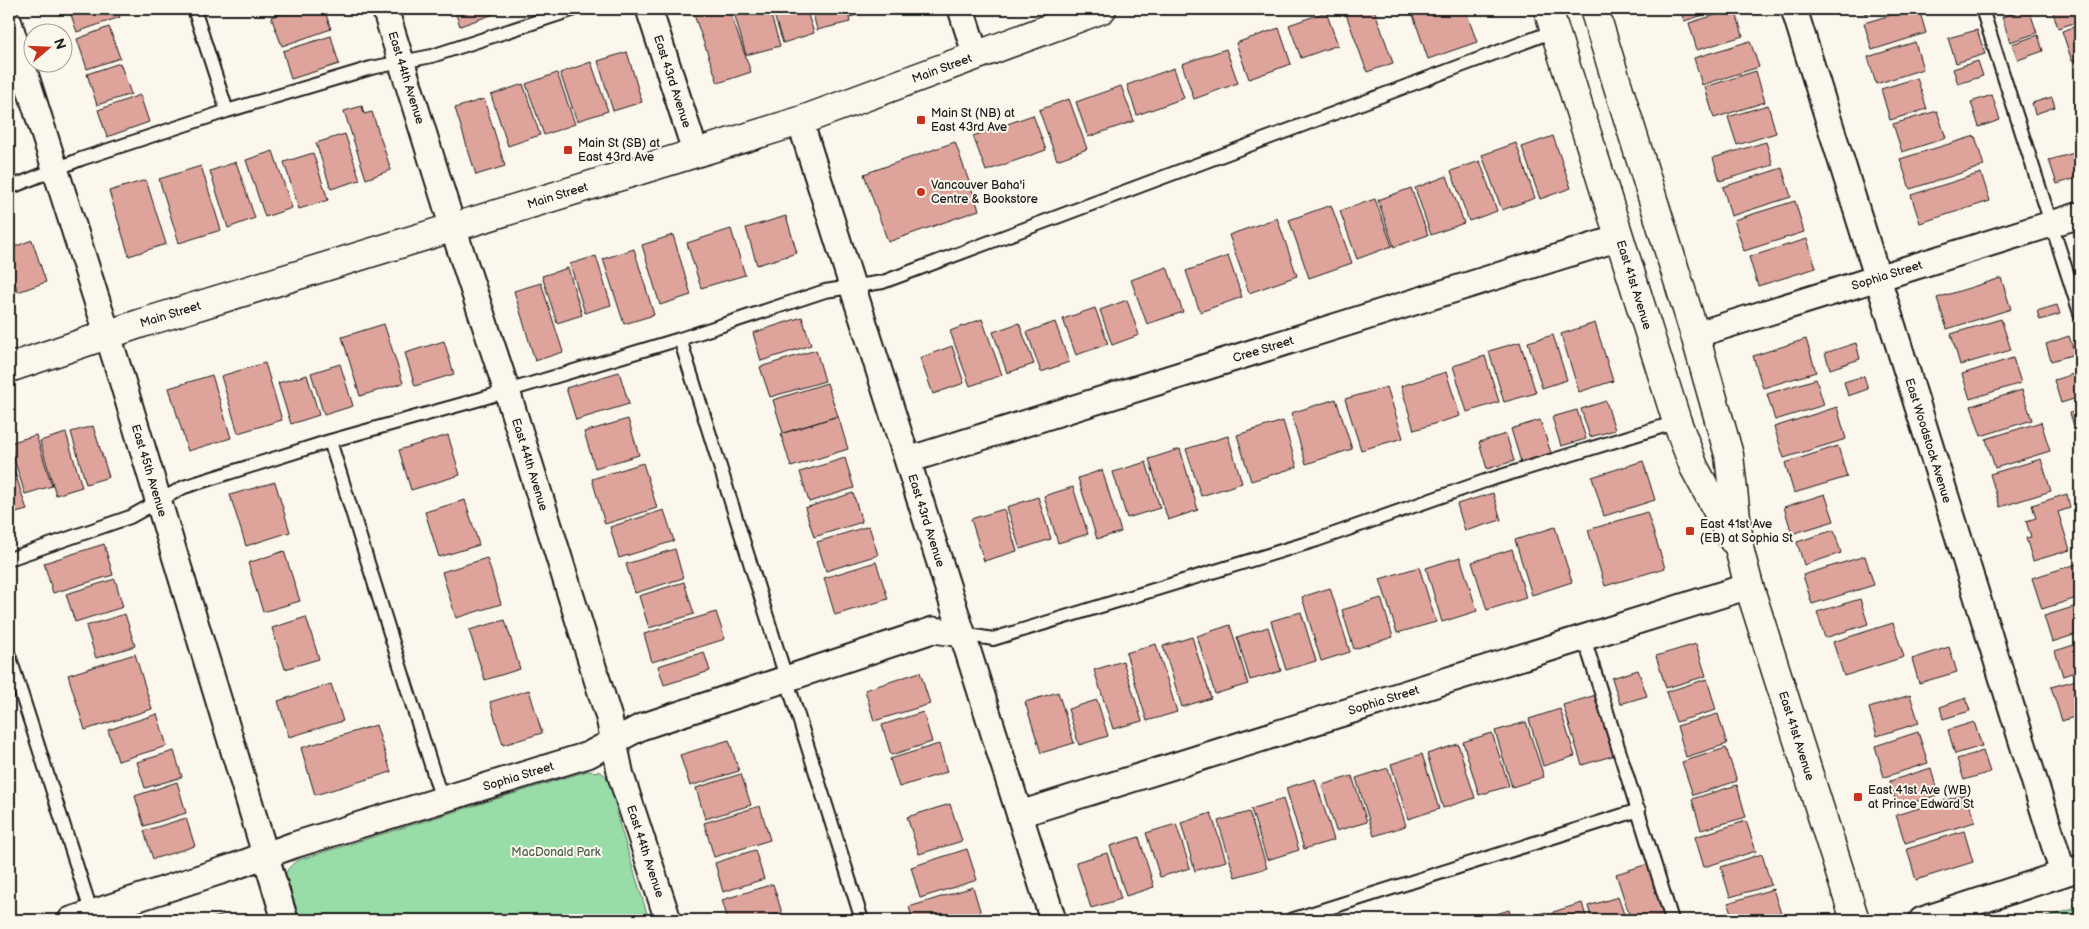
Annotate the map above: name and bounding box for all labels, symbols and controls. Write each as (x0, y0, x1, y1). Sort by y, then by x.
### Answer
north arrow (22, 22, 72, 72)
street label: East 44th Avenue (384, 30, 427, 126)
street label: East 43rd Avenue (650, 33, 694, 130)
text: N (50, 36, 70, 52)
street label: Main Street (910, 51, 974, 87)
place label: Main St (NB) at East 43rd Ave (931, 106, 1015, 135)
marker: Main St (NB) at East 43rd Ave (915, 114, 927, 126)
place label: Main St (SB) at East 43rd Ave (578, 136, 660, 165)
marker: Main St (SB) at East 43rd Ave (562, 144, 574, 156)
place label: Vancouver Baha'i Centre & Bookstore (931, 178, 1038, 207)
street label: Main Street (525, 179, 590, 212)
marker: Vancouver Baha'i Centre & Bookstore (915, 186, 927, 198)
street label: East 41st Avenue (1613, 238, 1655, 332)
street label: Sophia Street (1850, 258, 1925, 294)
street label: Main Street (138, 298, 203, 331)
street label: Cree Street (1231, 333, 1296, 366)
street label: East Woodstock Avenue (1901, 376, 1954, 505)
street label: East 44th Avenue (508, 416, 551, 513)
street label: East 45th Avenue (128, 423, 170, 519)
street label: East 43rd Avenue (904, 472, 948, 569)
place label: East 41st Ave (EB) at Sophia St (1700, 517, 1793, 546)
marker: East 41st Ave (EB) at Sophia St (1684, 525, 1696, 537)
street label: Sophia Street (1347, 683, 1421, 719)
street label: East 41st Avenue (1775, 689, 1817, 782)
street label: Sophia Street (481, 759, 556, 795)
place label: East 41st Ave (WB) at Prince Edward St (1868, 783, 1974, 812)
marker: East 41st Ave (WB) at Prince Edward St (1852, 791, 1864, 803)
street label: East 44th Avenue (623, 803, 667, 899)
park label: MacDonald Park (511, 845, 601, 860)

